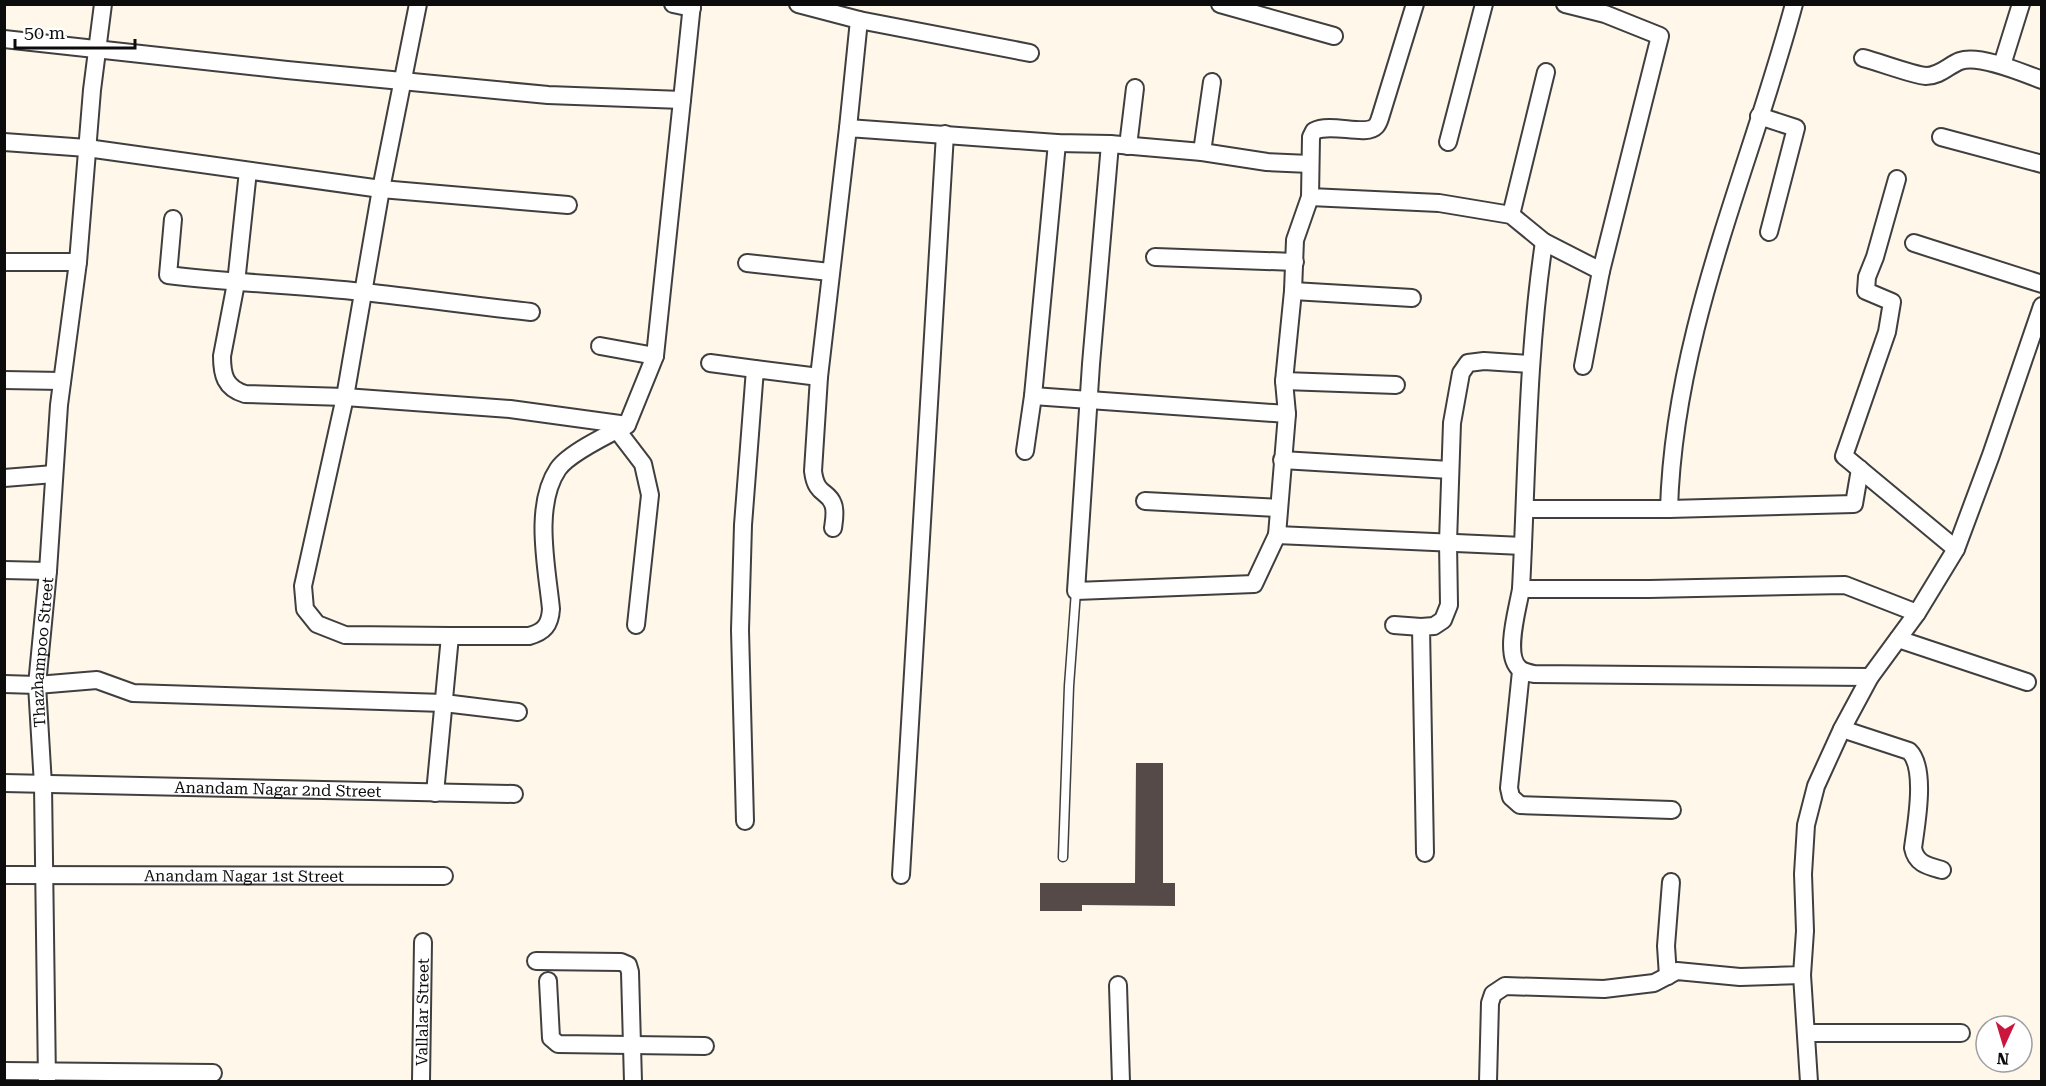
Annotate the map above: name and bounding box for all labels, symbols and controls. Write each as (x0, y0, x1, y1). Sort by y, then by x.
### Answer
scale bar (15, 12, 135, 50)
text: 50 m (24, 22, 65, 43)
street label: Thazhampoo Street (27, 576, 57, 728)
street label: Anandam Nagar 2nd Street (174, 777, 382, 801)
street label: Anandam Nagar 1st Street (144, 866, 344, 885)
street label: Vallalar Street (412, 958, 432, 1066)
north arrow (1974, 1014, 2034, 1074)
text: N (1996, 1049, 2010, 1068)

